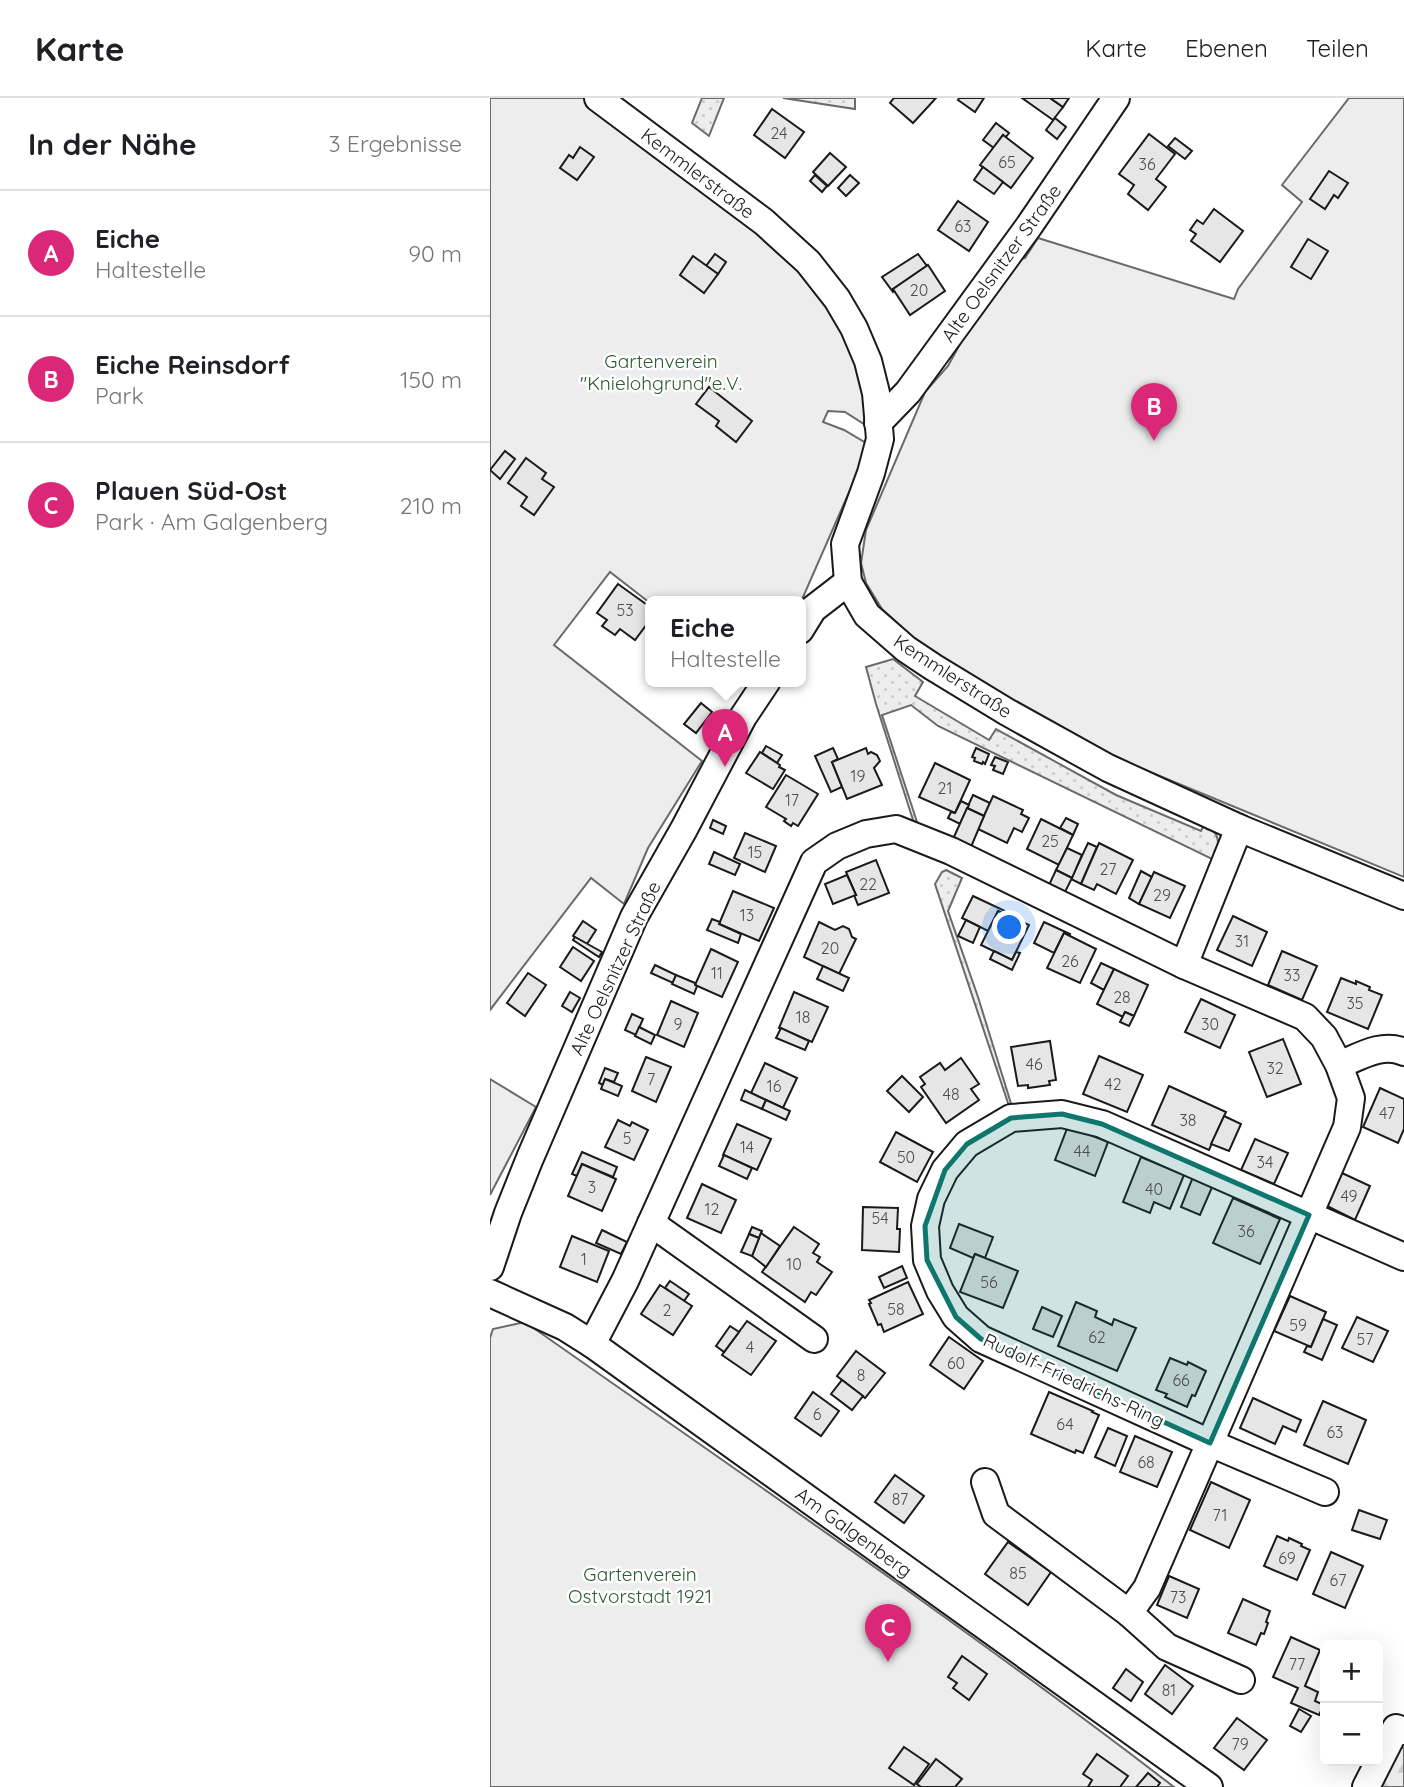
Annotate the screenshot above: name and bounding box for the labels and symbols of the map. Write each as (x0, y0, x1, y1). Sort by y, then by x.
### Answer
street label: Kemmlerstraße (636, 122, 760, 224)
house number: 24 (770, 123, 788, 143)
house number: 65 (998, 152, 1016, 172)
house number: 36 (1139, 154, 1156, 174)
street label: Alte Oelsnitzer Straße (936, 179, 1066, 347)
house number: 63 (955, 216, 972, 236)
house number: 20 (910, 280, 928, 300)
park label: Gartenverein "Knielohgrund"e.V. (580, 349, 742, 395)
pin: B (1131, 383, 1177, 441)
house number: 53 (616, 600, 634, 620)
street label: Kemmlerstraße (889, 629, 1017, 723)
pin: A (702, 709, 748, 767)
house number: 19 (851, 766, 865, 786)
house number: 21 (938, 778, 952, 798)
house number: 17 (785, 790, 799, 810)
house number: 25 (1041, 831, 1059, 851)
house number: 15 (748, 842, 762, 862)
house number: 27 (1100, 859, 1116, 879)
house number: 22 (859, 874, 877, 894)
street label: Alte Oelsnitzer Straße (564, 877, 666, 1059)
house number: 29 (1153, 885, 1171, 905)
house number: 13 (740, 905, 754, 925)
your location (992, 910, 1026, 944)
house number: 31 (1235, 931, 1249, 951)
house number: 20 (821, 938, 839, 958)
house number: 26 (1061, 951, 1079, 971)
house number: 11 (711, 963, 723, 983)
house number: 33 (1284, 965, 1300, 985)
house number: 28 (1113, 987, 1131, 1007)
house number: 35 (1346, 993, 1364, 1013)
house number: 18 (796, 1007, 810, 1027)
house number: 9 (674, 1014, 683, 1034)
house number: 30 (1201, 1014, 1219, 1034)
house number: 46 (1025, 1054, 1043, 1074)
house number: 32 (1266, 1058, 1284, 1078)
house number: 7 (647, 1069, 655, 1089)
house number: 42 (1104, 1074, 1122, 1094)
house number: 16 (767, 1076, 782, 1096)
house number: 48 (942, 1084, 960, 1104)
house number: 47 (1379, 1103, 1395, 1123)
house number: 38 (1179, 1110, 1197, 1130)
house number: 5 (623, 1128, 631, 1148)
house number: 14 (740, 1137, 754, 1157)
house number: 44 (1074, 1141, 1090, 1161)
house number: 50 (897, 1147, 915, 1167)
house number: 34 (1257, 1152, 1273, 1172)
house number: 3 (588, 1177, 596, 1197)
house number: 40 (1145, 1179, 1163, 1199)
house number: 49 (1340, 1186, 1358, 1206)
house number: 12 (705, 1199, 720, 1219)
house number: 54 (871, 1208, 889, 1228)
house number: 36 (1238, 1221, 1255, 1241)
house number: 1 (581, 1249, 587, 1269)
house number: 10 (786, 1254, 802, 1274)
house number: 56 (980, 1272, 998, 1292)
house number: 58 (887, 1299, 905, 1319)
house number: 2 (663, 1300, 672, 1320)
house number: 59 (1289, 1315, 1307, 1335)
street label: Rudolf-Friedrichs-Ring (980, 1327, 1168, 1433)
house number: 62 (1088, 1327, 1106, 1347)
house number: 57 (1357, 1329, 1373, 1349)
house number: 4 (746, 1337, 754, 1357)
house number: 60 (947, 1353, 965, 1373)
house number: 8 (857, 1365, 865, 1385)
house number: 66 (1172, 1370, 1190, 1390)
house number: 6 (813, 1404, 822, 1424)
house number: 64 (1056, 1414, 1074, 1434)
house number: 63 (1327, 1422, 1344, 1442)
house number: 68 (1137, 1452, 1155, 1472)
street label: Am Galgenberg (791, 1482, 917, 1582)
house number: 87 (892, 1489, 908, 1509)
house number: 71 (1213, 1505, 1227, 1525)
house number: 69 (1278, 1548, 1296, 1568)
park label: Gartenverein Ostvorstadt 1921 (568, 1562, 712, 1608)
house number: 85 (1009, 1563, 1027, 1583)
house number: 67 (1330, 1570, 1346, 1590)
house number: 73 (1170, 1587, 1186, 1607)
pin: C (865, 1604, 911, 1662)
house number: 77 (1289, 1654, 1305, 1674)
house number: 81 (1162, 1680, 1176, 1700)
house number: 79 (1231, 1734, 1249, 1754)

